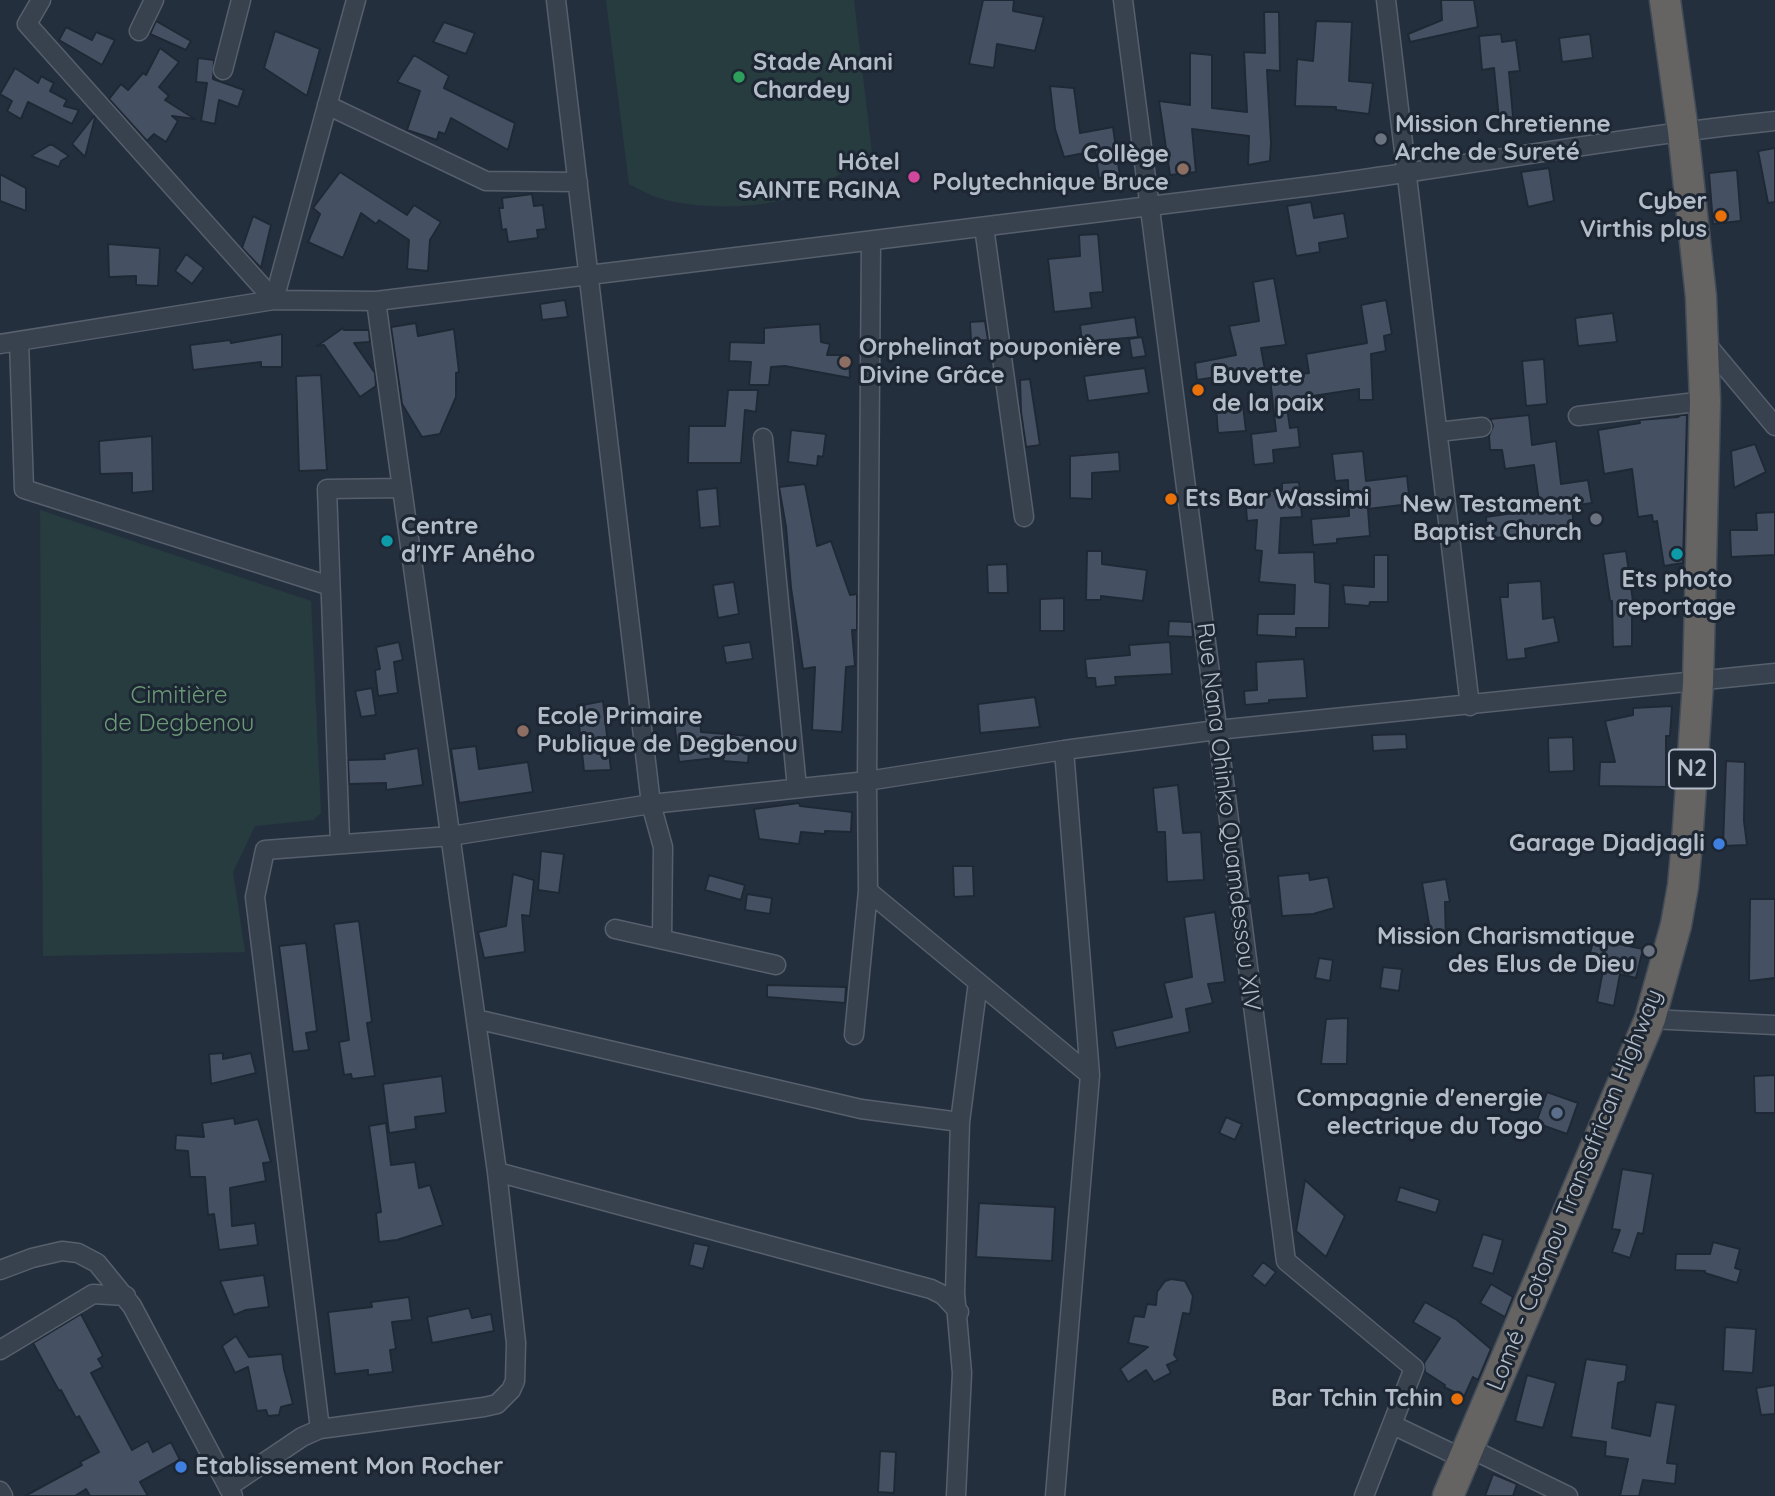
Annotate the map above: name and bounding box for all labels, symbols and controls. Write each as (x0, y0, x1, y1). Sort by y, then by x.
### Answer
place label: Stade Anani Chardey (753, 49, 893, 105)
marker: Stade Anani Chardey (731, 69, 747, 85)
place label: Mission Chretienne Arche de Sureté (1395, 111, 1611, 167)
marker: Mission Chretienne Arche de Sureté (1373, 131, 1389, 147)
place label: Collège Polytechnique Bruce (932, 141, 1169, 197)
place label: Hôtel SAINTE RGINA (738, 149, 900, 205)
marker: Collège Polytechnique Bruce (1175, 161, 1191, 177)
marker: Hôtel SAINTE RGINA (906, 169, 922, 185)
place label: Cyber Virthis plus (1580, 188, 1707, 244)
marker: Cyber Virthis plus (1713, 208, 1729, 224)
place label: Orphelinat pouponière Divine Grâce (859, 334, 1121, 390)
marker: Orphelinat pouponière Divine Grâce (837, 354, 853, 370)
place label: Buvette de la paix (1212, 362, 1324, 418)
marker: Buvette de la paix (1190, 382, 1206, 398)
place label: Ets Bar Wassimi (1185, 485, 1369, 513)
marker: Ets Bar Wassimi (1163, 491, 1179, 507)
place label: New Testament Baptist Church (1402, 491, 1582, 547)
marker: New Testament Baptist Church (1588, 511, 1604, 527)
place label: Centre d'IYF Aného (401, 513, 535, 569)
marker: Centre d'IYF Aného (379, 533, 395, 549)
marker: Ets photo reportage (1669, 546, 1685, 562)
place label: Ets photo reportage (1618, 566, 1736, 622)
street label: Rue Nana Ohinko Quamdessou XIV (1190, 621, 1266, 1013)
park label: Cimitière de Degbenou (104, 682, 254, 738)
place label: Ecole Primaire Publique de Degbenou (537, 703, 798, 759)
marker: Ecole Primaire Publique de Degbenou (515, 723, 531, 739)
road number: N2 (1669, 750, 1715, 789)
place label: Garage Djadjagli (1509, 830, 1705, 858)
marker: Garage Djadjagli (1711, 836, 1727, 852)
place label: Mission Charismatique des Elus de Dieu (1377, 923, 1635, 979)
marker: Mission Charismatique des Elus de Dieu (1641, 943, 1657, 959)
street label: Lomé - Cotonou Transafrican Highway (1481, 985, 1669, 1395)
place label: Compagnie d'energie electrique du Togo (1297, 1085, 1543, 1141)
marker: Compagnie d'energie electrique du Togo (1549, 1105, 1565, 1121)
place label: Bar Tchin Tchin (1271, 1385, 1443, 1413)
marker: Bar Tchin Tchin (1449, 1391, 1465, 1407)
place label: Etablissement Mon Rocher (195, 1453, 503, 1481)
marker: Etablissement Mon Rocher (173, 1459, 189, 1475)

